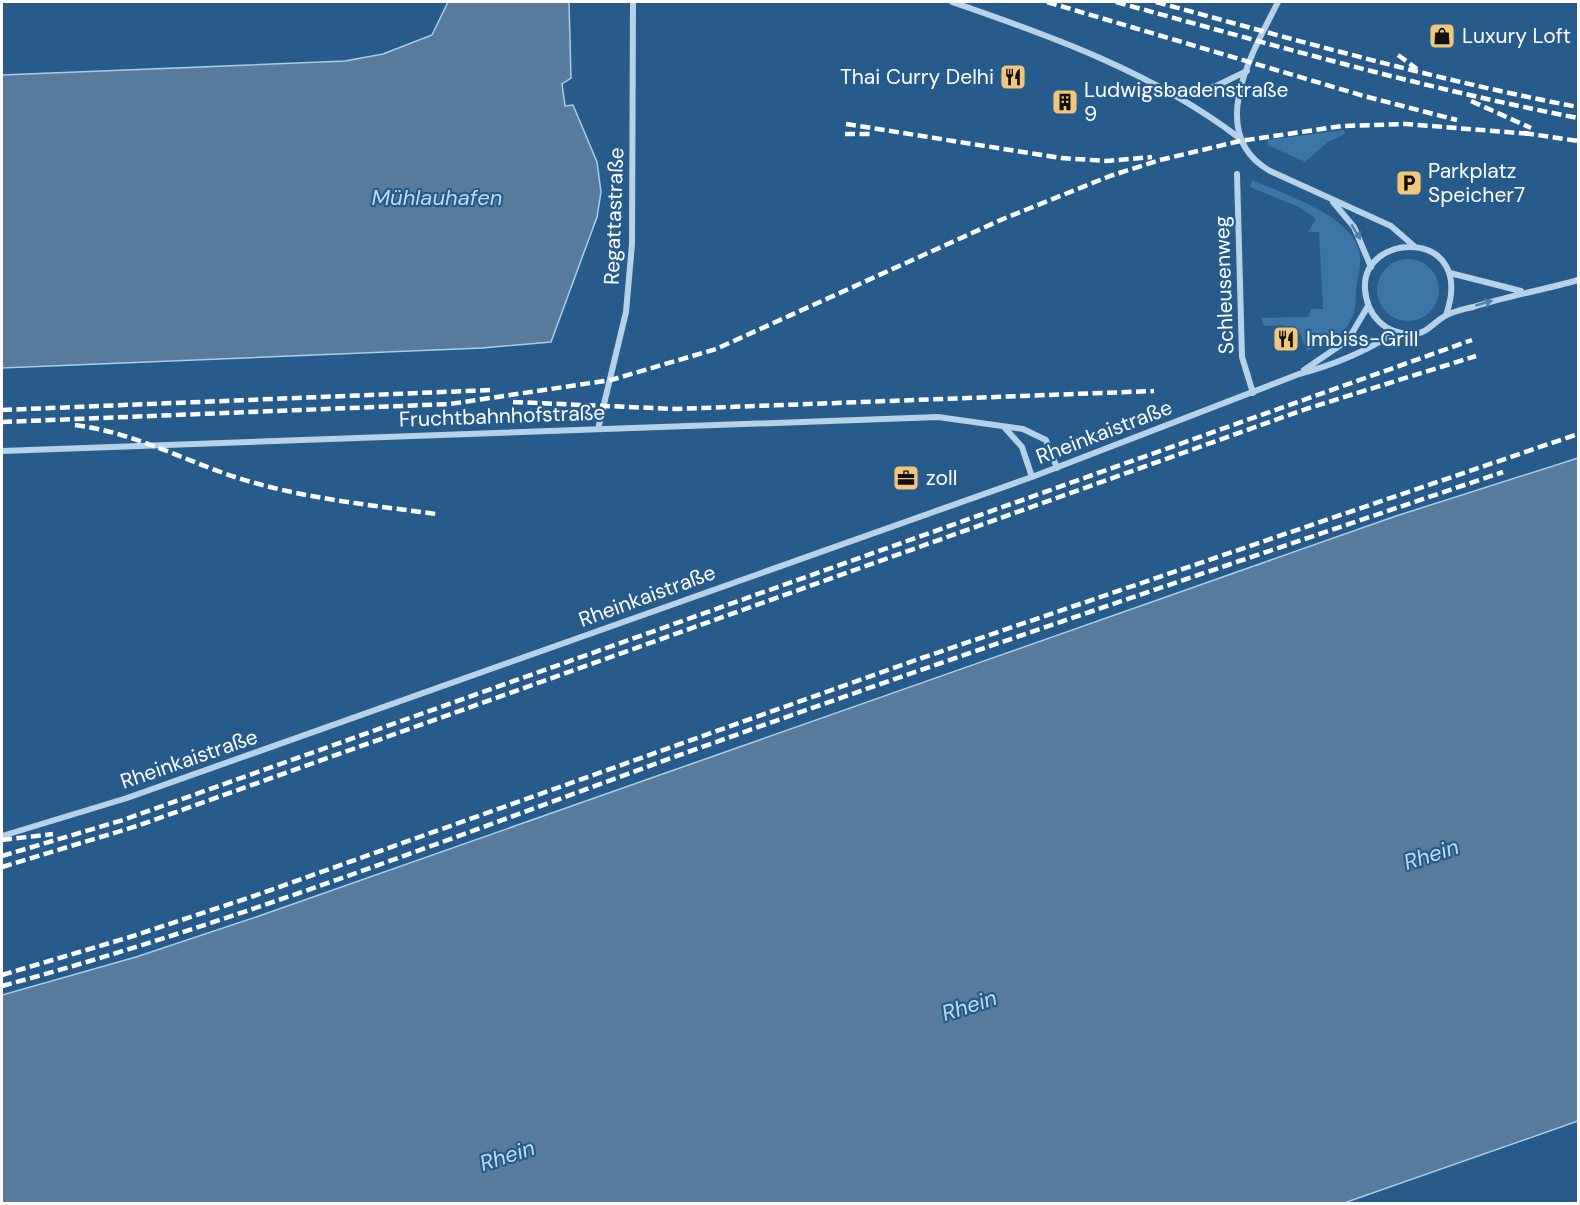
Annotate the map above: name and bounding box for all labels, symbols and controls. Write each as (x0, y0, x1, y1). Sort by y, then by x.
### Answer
shop icon: Luxury Loft (1427, 21, 1457, 51)
place label: Luxury Loft (1462, 22, 1571, 50)
restaurant icon: Thai Curry Delhi (998, 62, 1028, 92)
place label: Thai Curry Delhi (840, 63, 994, 91)
place label: Ludwigsbadenstraße 9 (1084, 76, 1288, 128)
building icon: Ludwigsbadenstraße 9 (1050, 87, 1080, 117)
street label: Regattastraße (598, 147, 630, 285)
place label: Parkplatz Speicher7 (1428, 157, 1525, 209)
parking icon: Parkplatz Speicher7 (1394, 168, 1424, 198)
water label: Mühlauhafen (371, 183, 503, 212)
street label: Schleusenweg (1208, 215, 1240, 355)
one-way arrow (1350, 224, 1361, 240)
one-way arrow (1475, 298, 1493, 307)
restaurant icon: Imbiss-Grill (1271, 324, 1301, 354)
place label: Imbiss-Grill (1306, 325, 1418, 353)
street label: Rheinkaistraße (1032, 393, 1176, 471)
street label: Fruchtbahnhofstraße (398, 398, 606, 434)
office icon: zoll (891, 463, 921, 493)
place label: zoll (926, 464, 957, 492)
street label: Rheinkaistraße (575, 558, 719, 634)
street label: Rheinkaistraße (117, 722, 261, 796)
water label: Rhein (1400, 832, 1462, 877)
water label: Rhein (938, 983, 1000, 1028)
water label: Rhein (476, 1133, 538, 1178)

